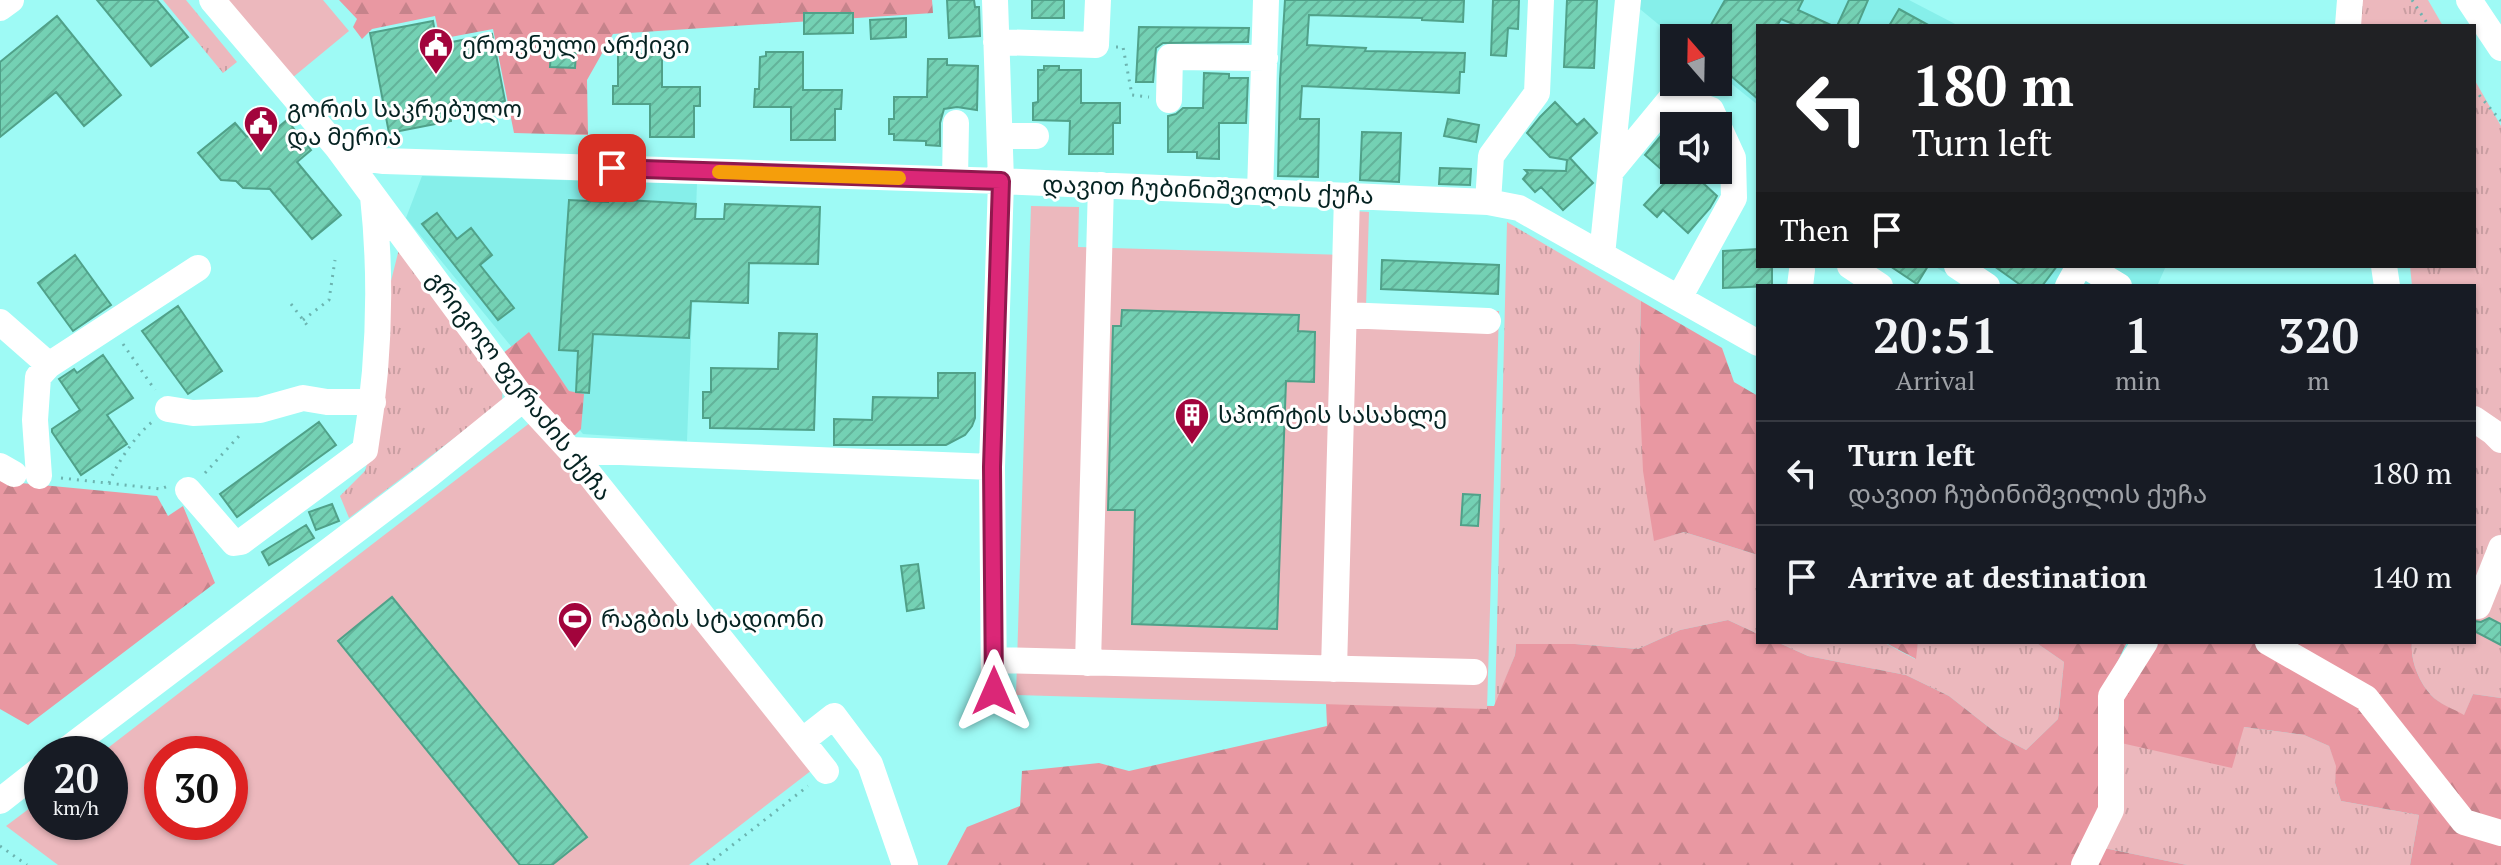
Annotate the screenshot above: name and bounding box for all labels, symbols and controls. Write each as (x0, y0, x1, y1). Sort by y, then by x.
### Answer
north arrow (1660, 24, 1732, 96)
map controls (1660, 24, 1732, 184)
public building icon: ეროვნული არქივი (417, 26, 455, 76)
place label: ეროვნული არქივი (462, 28, 690, 60)
text: 180 m (1912, 48, 2074, 122)
icon: left (1780, 56, 1884, 160)
place label: გორის საკრებულო და მერია (287, 92, 522, 152)
public building icon: გორის საკრებულო და მერია (242, 104, 280, 154)
button: sound (1660, 112, 1732, 184)
text: Turn left (1912, 119, 2052, 166)
pin (578, 134, 646, 202)
icon: arrive (590, 146, 634, 190)
street label: დავით ჩუბინიშვილის ქუჩა (1042, 167, 1374, 211)
icon: arrive (1865, 208, 1909, 252)
text: Then (1780, 210, 1849, 250)
street label: გრიგოლ ფერაძის ქუჩა (420, 264, 620, 507)
text: 20:51 (1873, 303, 1998, 367)
text: 1 (2124, 303, 2151, 367)
text: 320 (2278, 303, 2359, 367)
text: Arrival (1896, 363, 1975, 397)
text: min (2115, 363, 2161, 397)
text: m (2307, 363, 2330, 397)
building icon: სპორტის სასახლე (1173, 396, 1211, 446)
place label: სპორტის სასახლე (1218, 398, 1447, 430)
text: Turn left (1848, 435, 1975, 475)
icon: left (1780, 451, 1824, 495)
text: 180 m (2371, 453, 2452, 493)
text: დავით ჩუბინიშვილის ქუჩა (1848, 476, 2207, 510)
icon: arrive (1780, 555, 1824, 599)
text: Arrive at destination (1848, 557, 2147, 597)
text: 140 m (2371, 557, 2452, 597)
sports icon: რაგბის სტადიონი (556, 600, 594, 650)
place label: რაგბის სტადიონი (601, 602, 824, 634)
position arrow (952, 649, 1036, 733)
speed limit sign: 30 (144, 736, 248, 840)
text: 20 (53, 751, 99, 804)
text: km/h (53, 794, 99, 821)

